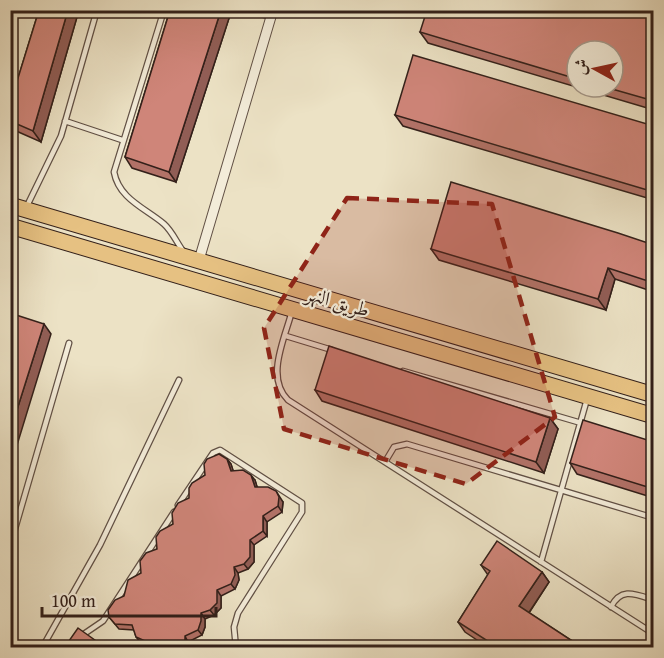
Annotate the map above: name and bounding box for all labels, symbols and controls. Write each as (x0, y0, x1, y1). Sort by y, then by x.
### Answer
north arrow (565, 39, 625, 99)
text: ش (567, 57, 593, 76)
street label: طريق النهر (301, 278, 373, 324)
scale bar (42, 580, 216, 618)
text: 100 m (51, 587, 96, 614)

